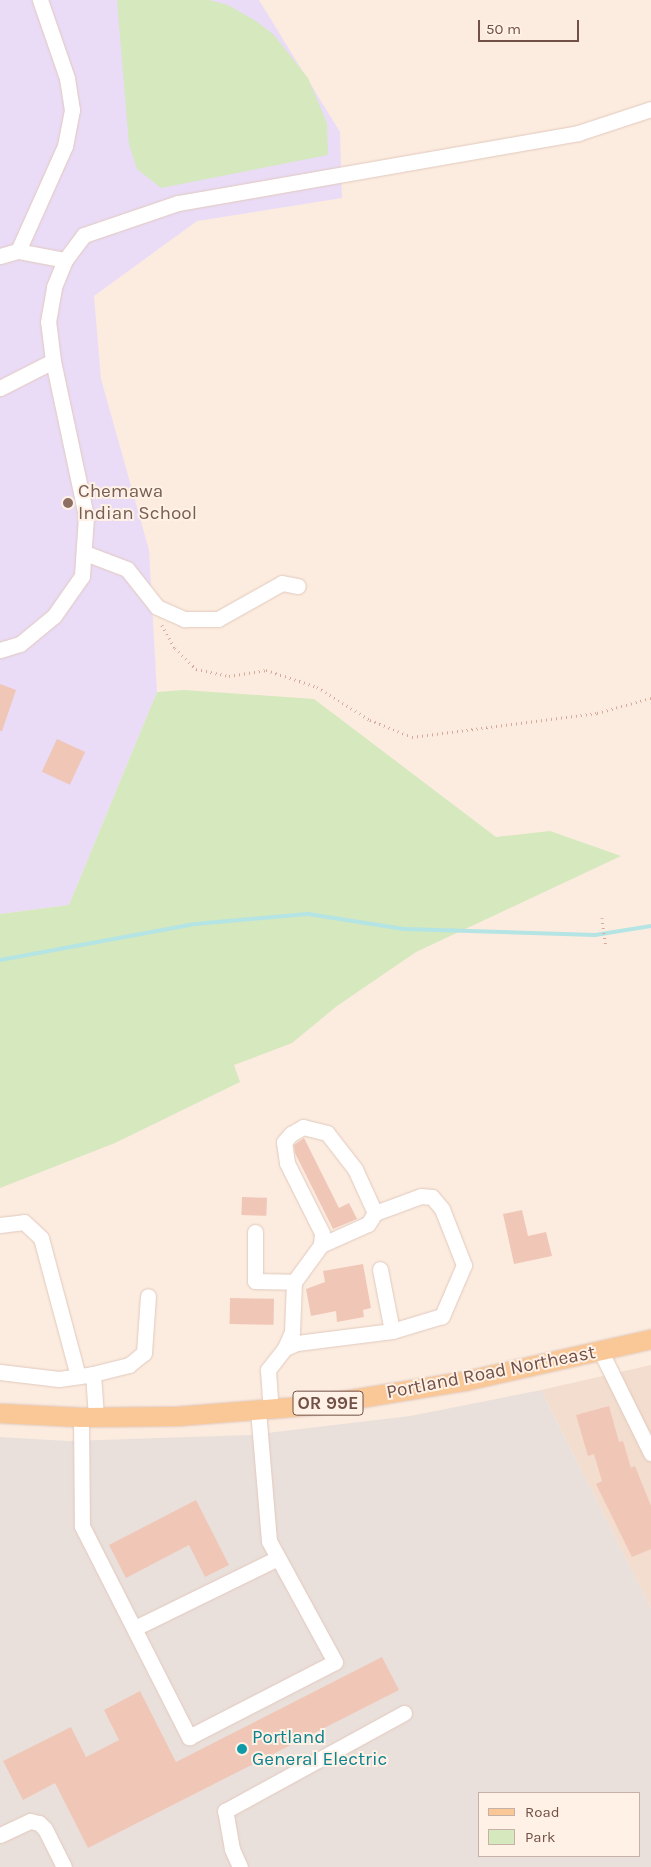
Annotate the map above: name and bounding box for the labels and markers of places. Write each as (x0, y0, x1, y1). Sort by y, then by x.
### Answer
place label: Chemawa Indian School (78, 481, 197, 525)
marker: Chemawa Indian School (62, 497, 74, 509)
place label: Portland General Electric (252, 1727, 387, 1771)
marker: Portland General Electric (236, 1743, 248, 1755)

